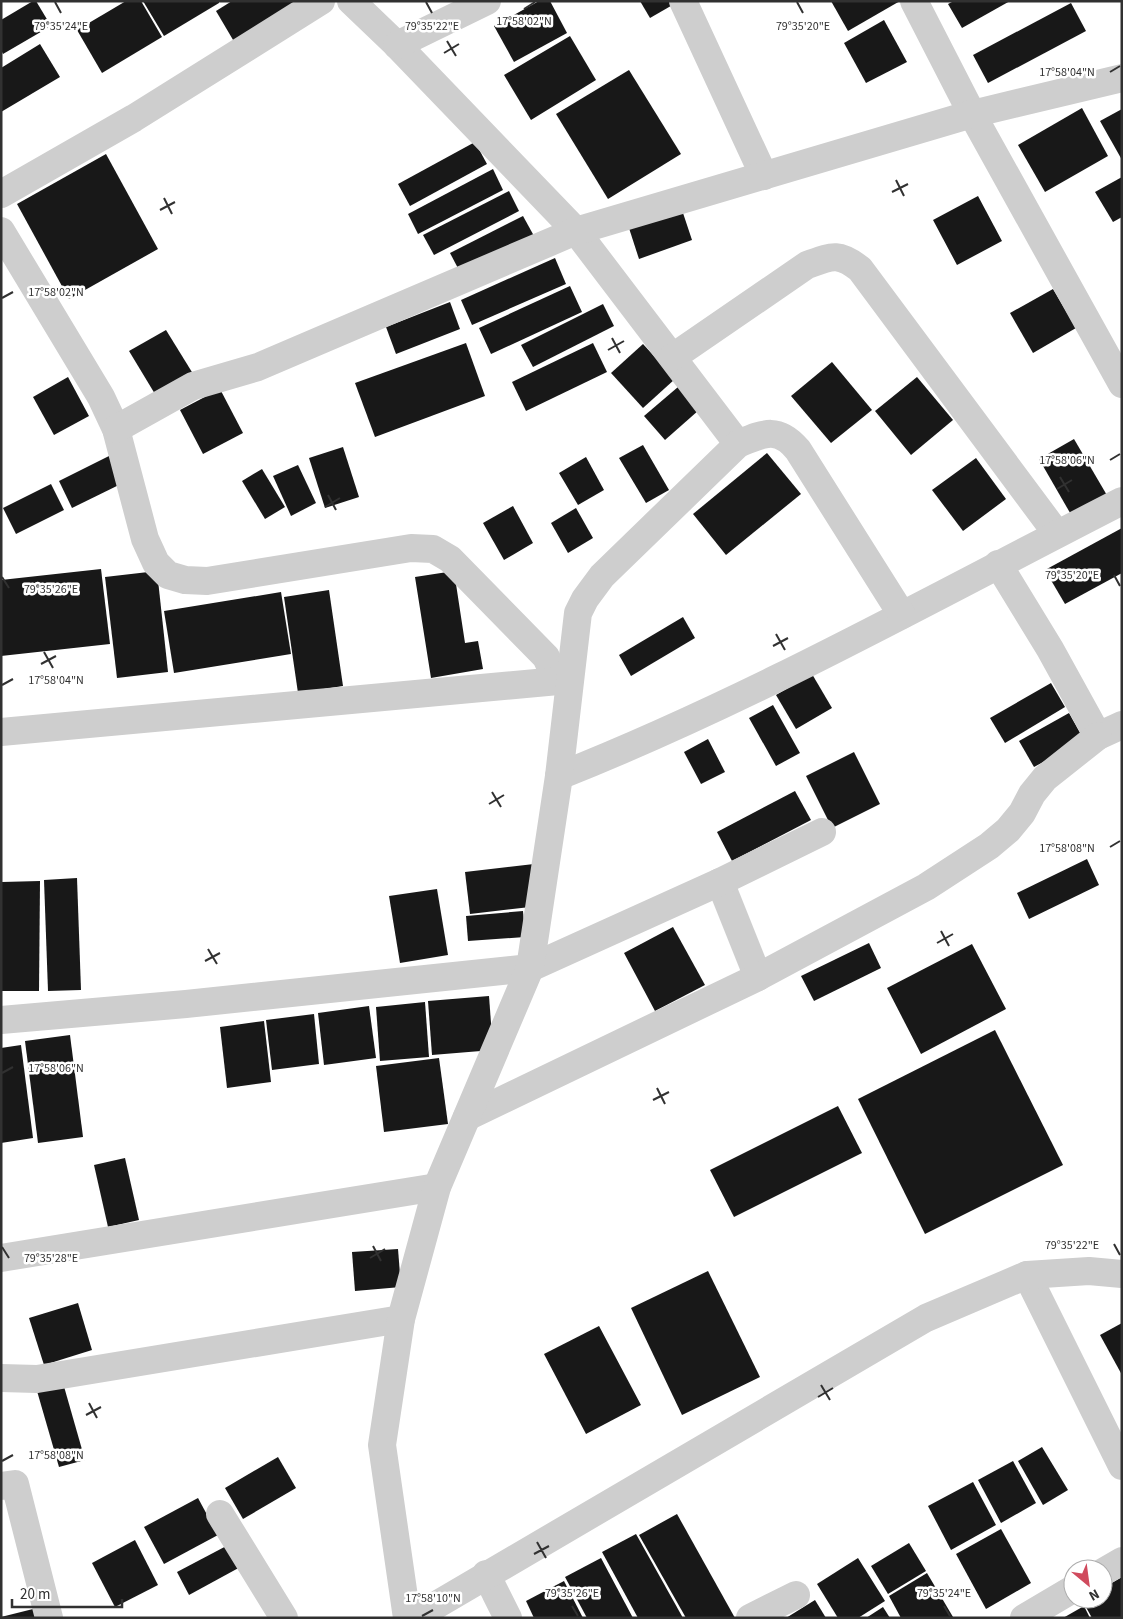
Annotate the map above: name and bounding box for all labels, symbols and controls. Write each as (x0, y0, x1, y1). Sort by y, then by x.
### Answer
text: 17°58'02"N (496, 13, 552, 30)
text: 79°35'24"E (34, 18, 88, 35)
text: 79°35'22"E (405, 18, 459, 35)
text: 79°35'20"E (776, 18, 830, 35)
text: 17°58'04"N (1039, 64, 1095, 81)
text: 17°58'02"N (28, 284, 84, 301)
text: 17°58'06"N (1039, 452, 1095, 469)
text: 79°35'20"E (1045, 567, 1099, 584)
text: 79°35'26"E (24, 581, 78, 598)
text: 17°58'04"N (28, 672, 84, 689)
text: 17°58'08"N (1039, 840, 1095, 857)
text: 17°58'06"N (28, 1060, 84, 1077)
text: 79°35'22"E (1045, 1237, 1099, 1254)
text: 79°35'28"E (24, 1250, 78, 1267)
text: 17°58'08"N (28, 1447, 84, 1464)
north arrow (1063, 1559, 1113, 1609)
scale bar (12, 1576, 122, 1608)
text: N (1085, 1583, 1103, 1605)
text: 20 m (20, 1584, 50, 1605)
text: 79°35'26"E (545, 1585, 599, 1602)
text: 79°35'24"E (917, 1585, 971, 1602)
text: 17°58'10"N (405, 1590, 461, 1607)

